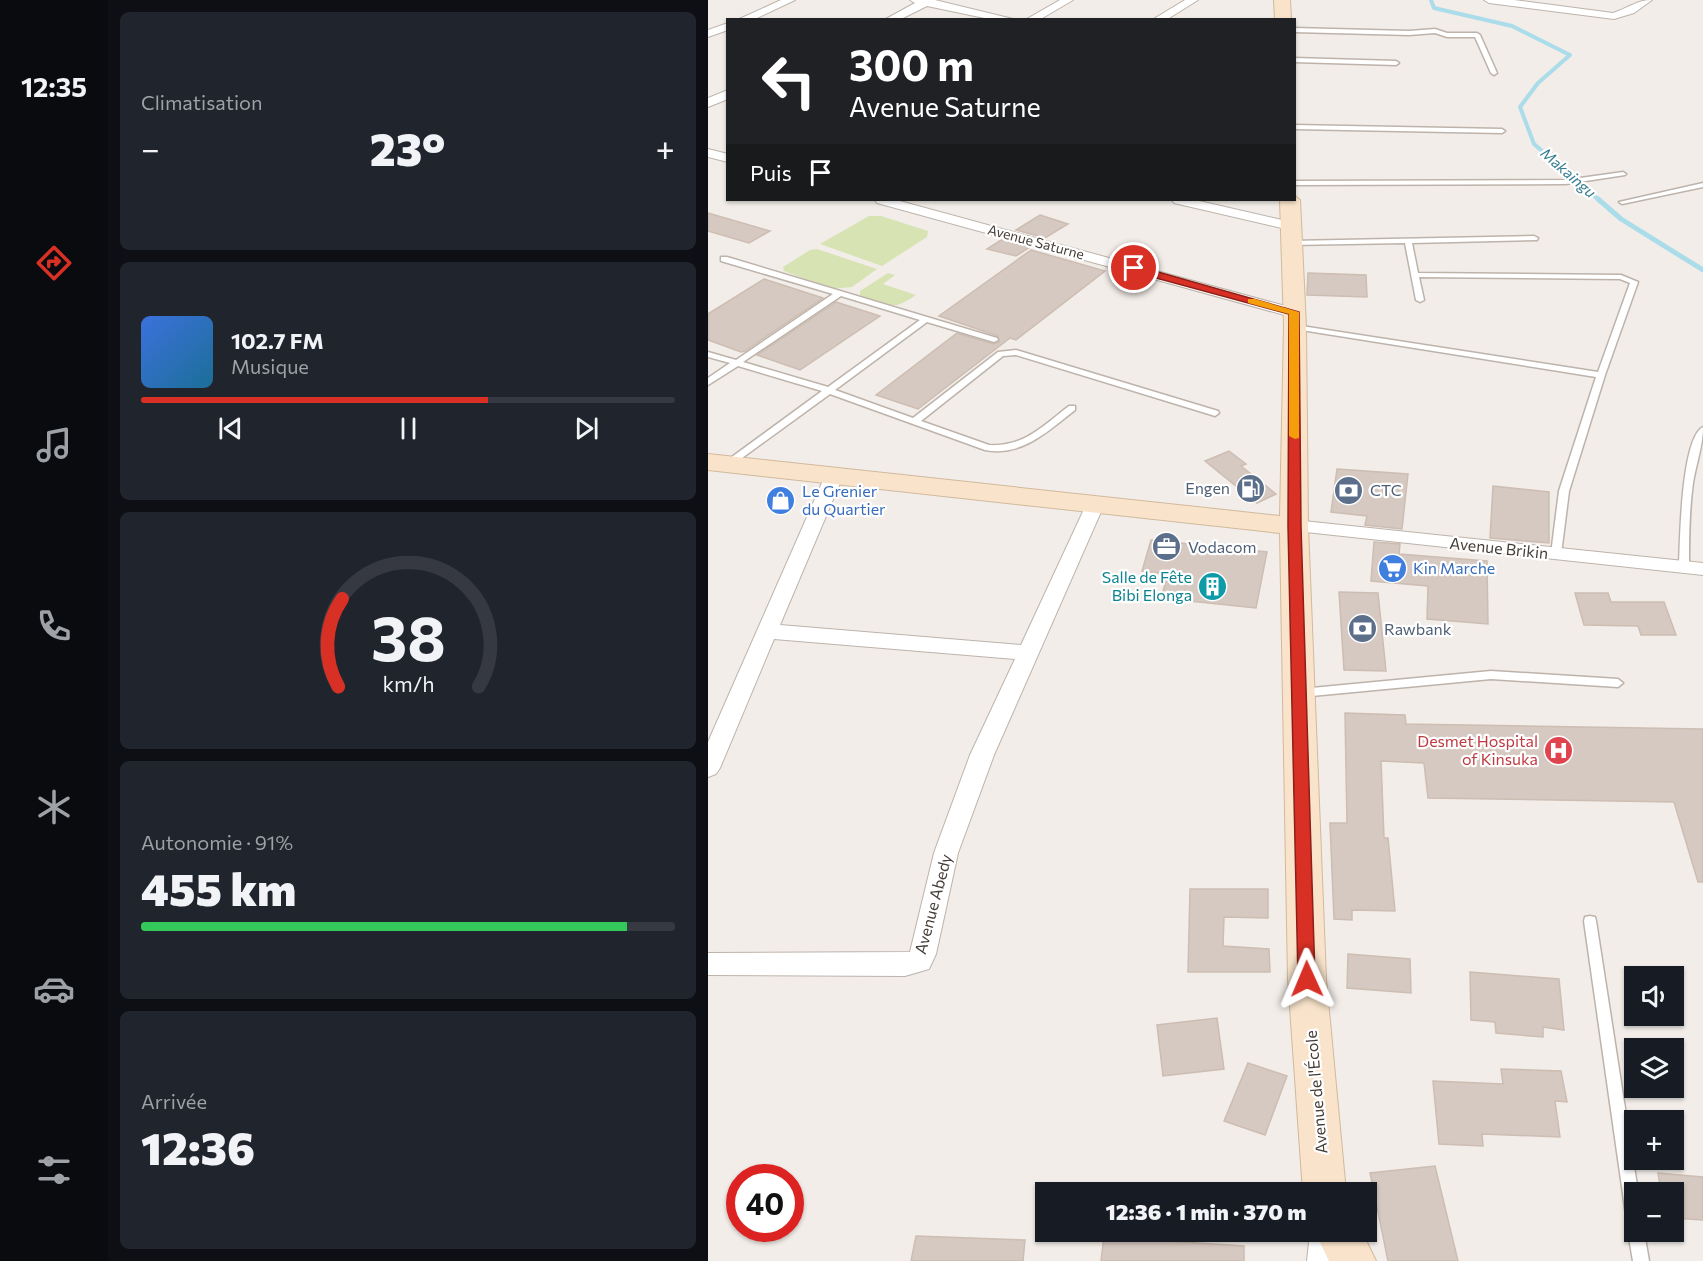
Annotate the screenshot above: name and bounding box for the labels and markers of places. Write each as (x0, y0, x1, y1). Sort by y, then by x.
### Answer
pin (1108, 242, 1159, 293)
fuel station icon: Engen (1235, 472, 1267, 504)
bank icon: CTC (1333, 474, 1365, 506)
place label: Engen (1185, 478, 1230, 497)
place label: CTC (1370, 480, 1402, 499)
place label: Le Grenier du Quartier (802, 481, 886, 518)
shop icon: Le Grenier du Quartier (765, 484, 797, 516)
office icon: Vodacom (1151, 531, 1183, 563)
place label: Vodacom (1188, 537, 1256, 556)
supermarket icon: Kin Marche (1376, 552, 1408, 584)
place label: Kin Marche (1413, 558, 1495, 577)
place label: Salle de Fête Bibi Elonga (1102, 567, 1192, 604)
building icon: Salle de Fête Bibi Elonga (1197, 570, 1229, 602)
bank icon: Rawbank (1347, 613, 1379, 645)
place label: Rawbank (1384, 619, 1452, 638)
place label: Desmet Hospital of Kinsuka (1417, 731, 1538, 768)
hospital icon: Desmet Hospital of Kinsuka (1543, 734, 1575, 766)

